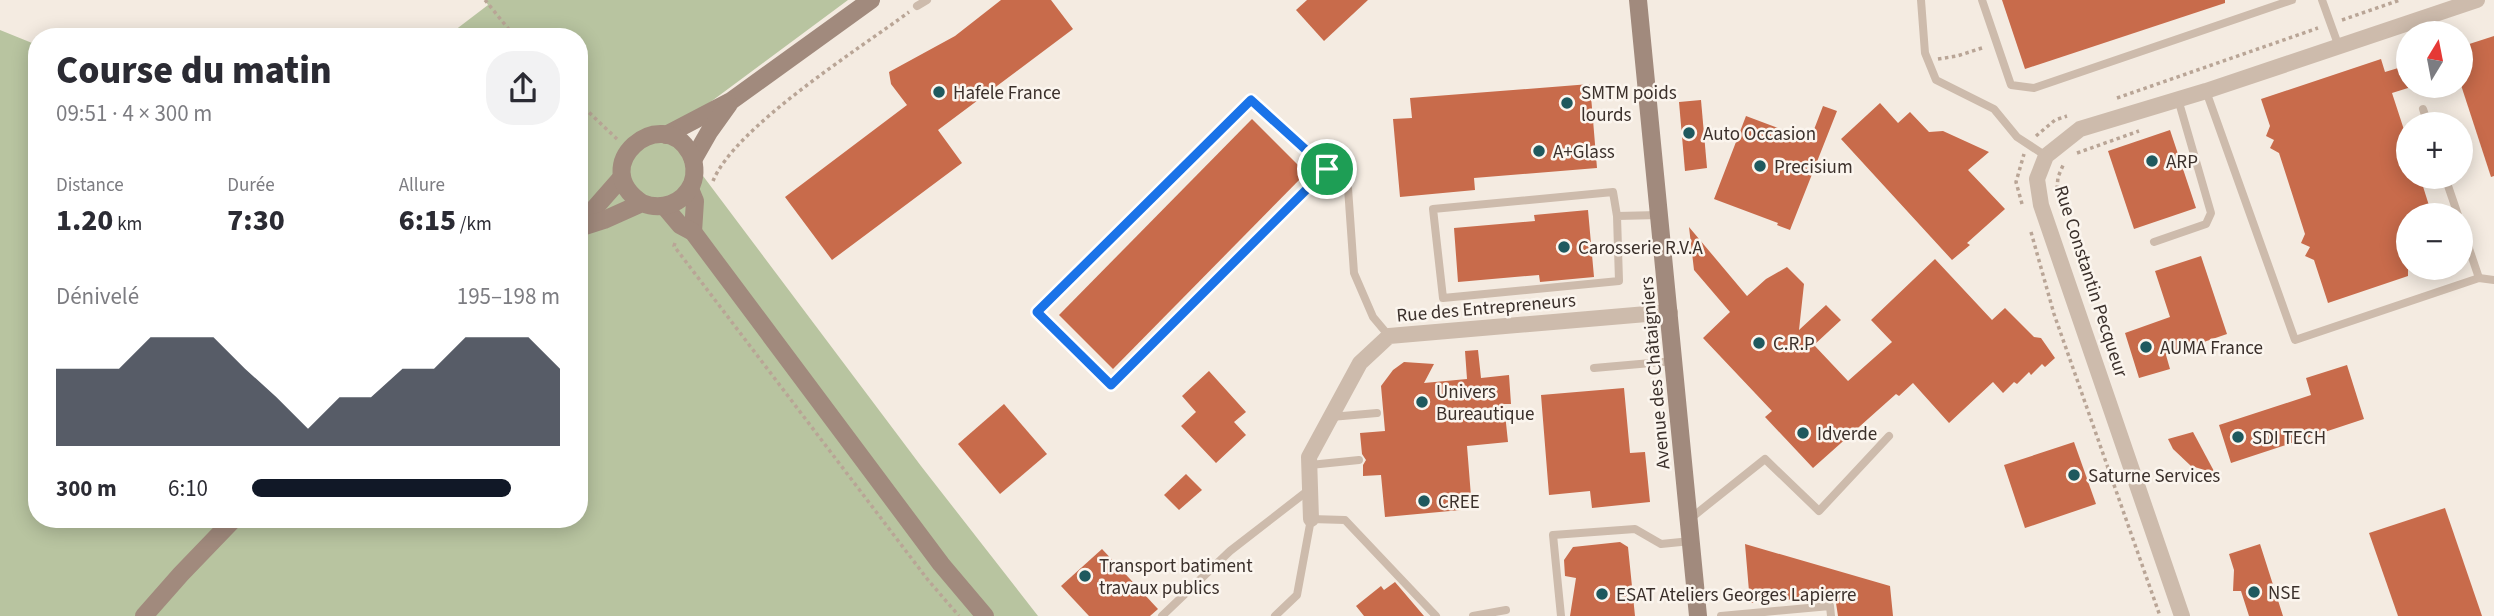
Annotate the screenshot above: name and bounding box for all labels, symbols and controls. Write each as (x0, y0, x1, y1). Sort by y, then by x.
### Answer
north arrow (2396, 21, 2473, 98)
map controls (2396, 21, 2473, 280)
text: Course du matin (56, 44, 332, 98)
button: share (486, 51, 560, 125)
place label: Hafele France (953, 80, 1061, 107)
place label: SMTM poids lourds (1581, 80, 1677, 129)
marker: Hafele France (931, 84, 947, 100)
marker: SMTM poids lourds (1559, 95, 1575, 111)
text: 09:51 · 4 × 300 m (56, 97, 212, 130)
button: + (2396, 112, 2473, 189)
place label: Auto Occasion (1703, 121, 1816, 148)
marker: Auto Occasion (1681, 125, 1697, 141)
pin (1297, 139, 1357, 199)
place label: A+Glass (1553, 139, 1615, 166)
marker: A+Glass (1531, 143, 1547, 159)
place label: ARP (2166, 149, 2198, 176)
icon: arrive (1308, 150, 1346, 188)
marker: ARP (2144, 153, 2160, 169)
place label: Precisium (1774, 154, 1853, 181)
marker: Precisium (1752, 158, 1768, 174)
text: Distance (56, 172, 124, 199)
text: Durée (227, 172, 275, 199)
text: Allure (399, 172, 445, 199)
street label: Rue Constantin Pecqueur (2047, 182, 2134, 381)
text: 1.20 (56, 199, 113, 242)
text: 7:30 (227, 199, 285, 242)
text: 6:15 (399, 199, 456, 242)
button: − (2396, 203, 2473, 280)
text: km (113, 211, 142, 238)
text: /km (456, 211, 492, 238)
place label: Carosserie R.V.A (1578, 235, 1704, 262)
marker: Carosserie R.V.A (1556, 239, 1572, 255)
street label: Avenue des Châtaigniers (1634, 275, 1677, 470)
text: Dénivelé (56, 280, 139, 313)
text: 195–198 m (457, 280, 560, 313)
street label: Rue des Entrepreneurs (1395, 287, 1577, 330)
place label: C.R.P (1773, 331, 1815, 358)
marker: C.R.P (1751, 335, 1767, 351)
place label: AUMA France (2160, 335, 2263, 362)
marker: AUMA France (2138, 339, 2154, 355)
place label: Univers Bureautique (1436, 379, 1534, 428)
marker: Univers Bureautique (1414, 394, 1430, 410)
place label: Idverde (1817, 421, 1877, 448)
marker: Idverde (1795, 425, 1811, 441)
place label: SDI TECH (2252, 425, 2326, 452)
marker: SDI TECH (2230, 429, 2246, 445)
place label: Saturne Services (2088, 463, 2220, 490)
marker: Saturne Services (2066, 467, 2082, 483)
text: 300 m (56, 472, 117, 505)
text: 6:10 (168, 472, 208, 505)
place label: CREE (1438, 489, 1480, 516)
marker: CREE (1416, 493, 1432, 509)
place label: Transport batiment travaux publics (1099, 553, 1253, 602)
marker: Transport batiment travaux publics (1077, 568, 1093, 584)
place label: NSE (2268, 580, 2300, 607)
place label: ESAT Ateliers Georges Lapierre (1616, 582, 1857, 609)
marker: NSE (2246, 584, 2262, 600)
marker: ESAT Ateliers Georges Lapierre (1594, 586, 1610, 602)

